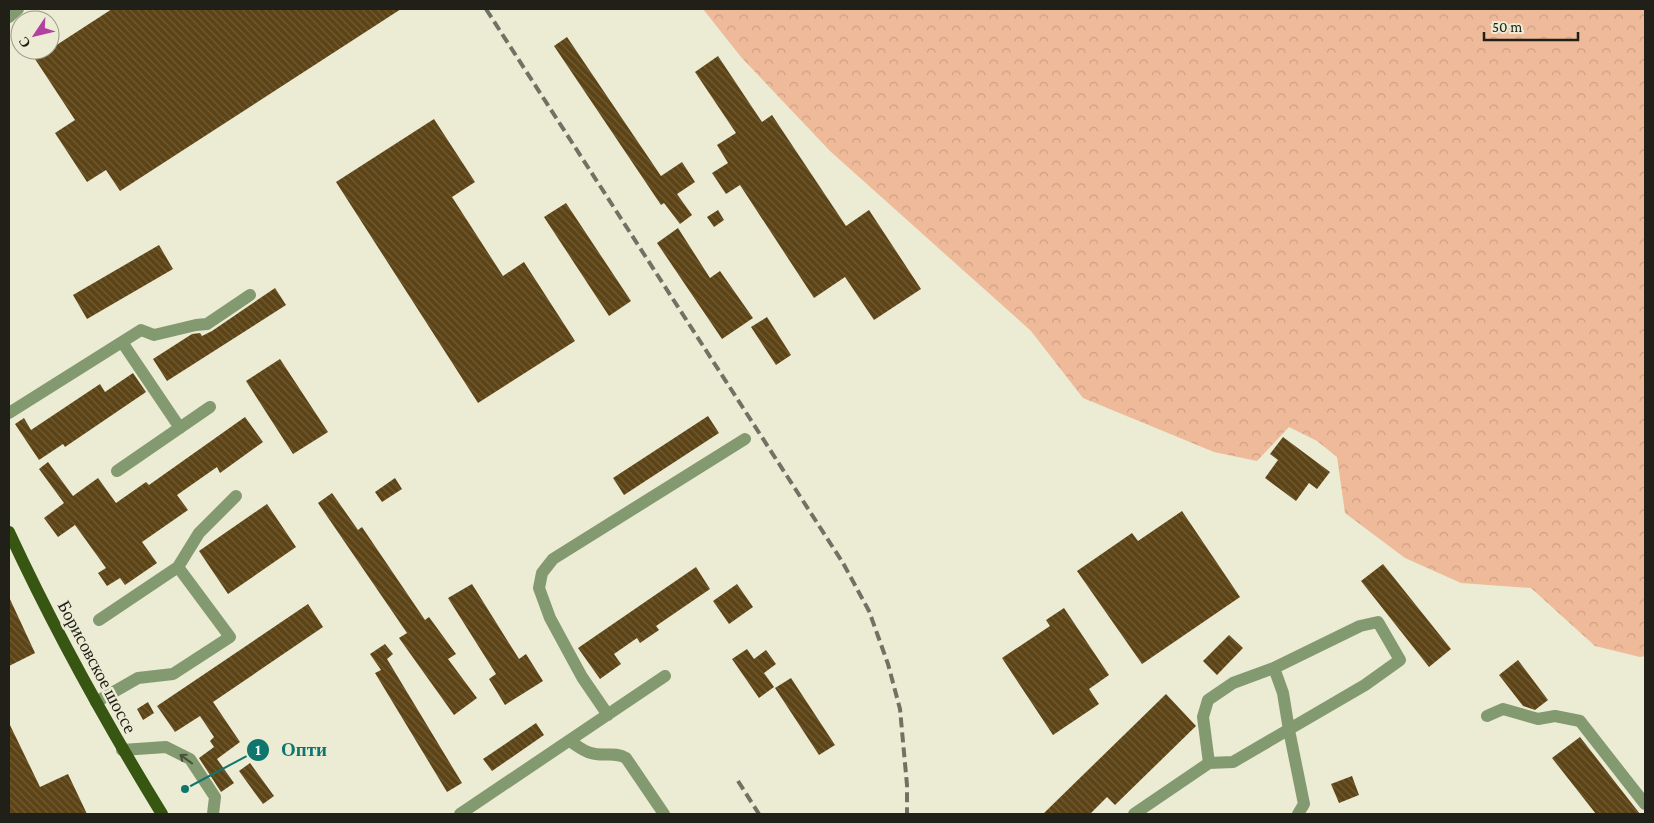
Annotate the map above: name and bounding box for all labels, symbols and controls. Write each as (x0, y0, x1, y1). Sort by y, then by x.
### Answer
north arrow (10, 10, 60, 60)
scale bar (1484, 10, 1578, 42)
text: 50 m (1492, 19, 1522, 35)
text: С (15, 34, 34, 51)
street label: Борисовское шоссе (54, 597, 140, 737)
callout: Опти (246, 733, 337, 767)
text: Опти (281, 739, 327, 760)
text: 1 (255, 742, 261, 758)
one-way arrow (179, 754, 193, 764)

